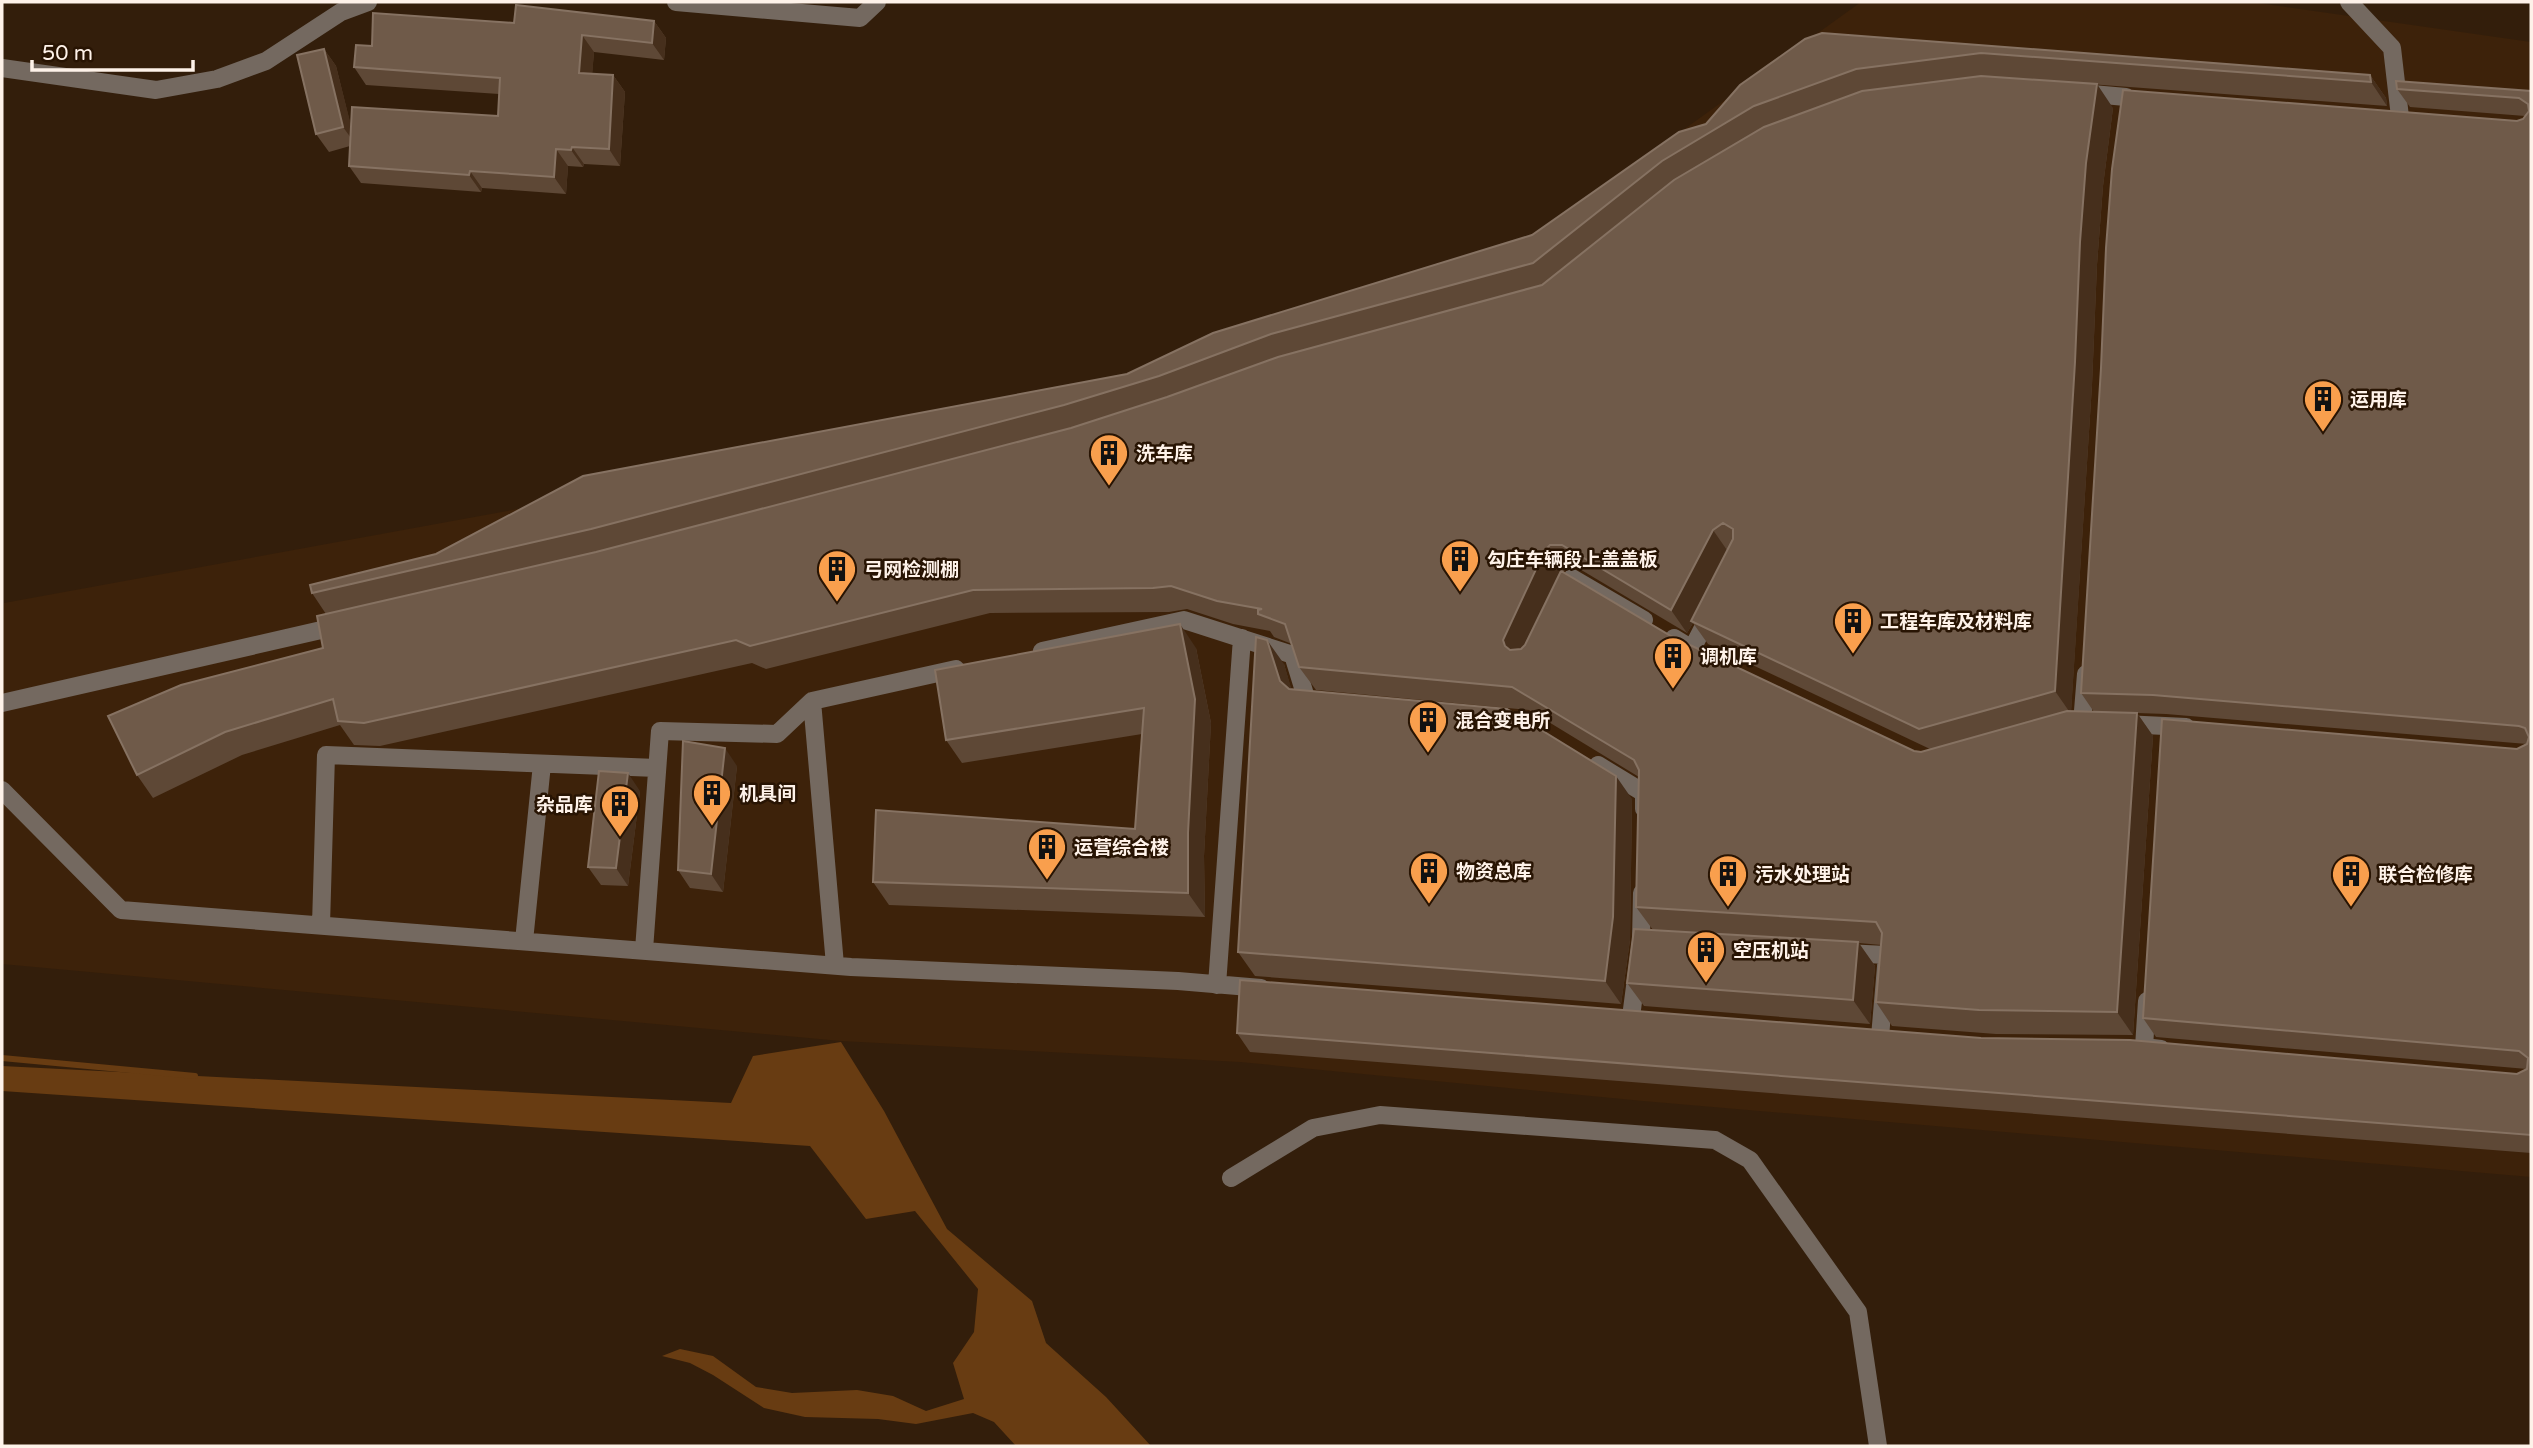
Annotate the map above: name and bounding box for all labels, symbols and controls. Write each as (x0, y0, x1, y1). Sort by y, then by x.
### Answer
scale bar (32, 28, 192, 72)
text: 50 m (42, 41, 93, 66)
building icon: 运用库 (2302, 378, 2344, 433)
place label: 运用库 (2350, 389, 2407, 411)
building icon: 洗车库 (1088, 432, 1130, 487)
place label: 洗车库 (1136, 443, 1193, 465)
building icon: 勾庄车辆段上盖盖板 (1439, 538, 1481, 593)
building icon: 弓网检测棚 (816, 548, 858, 603)
place label: 勾庄车辆段上盖盖板 (1487, 549, 1658, 571)
place label: 弓网检测棚 (864, 559, 959, 581)
building icon: 工程车库及材料库 (1832, 600, 1874, 655)
place label: 工程车库及材料库 (1880, 611, 2032, 633)
building icon: 调机库 (1652, 635, 1694, 690)
place label: 调机库 (1700, 646, 1757, 668)
building icon: 混合变电所 (1407, 699, 1449, 754)
place label: 混合变电所 (1455, 710, 1550, 732)
building icon: 机具间 (691, 772, 733, 827)
building icon: 杂品库 (599, 783, 641, 838)
place label: 机具间 (739, 783, 796, 805)
place label: 杂品库 (536, 794, 593, 816)
building icon: 运营综合楼 (1026, 826, 1068, 881)
place label: 运营综合楼 (1074, 837, 1169, 859)
building icon: 物资总库 (1408, 850, 1450, 905)
building icon: 污水处理站 (1707, 853, 1749, 908)
building icon: 联合检修库 (2330, 853, 2372, 908)
place label: 物资总库 (1456, 861, 1532, 883)
place label: 污水处理站 (1755, 864, 1850, 886)
place label: 联合检修库 (2378, 864, 2473, 886)
building icon: 空压机站 (1685, 929, 1727, 984)
place label: 空压机站 (1733, 940, 1809, 962)

